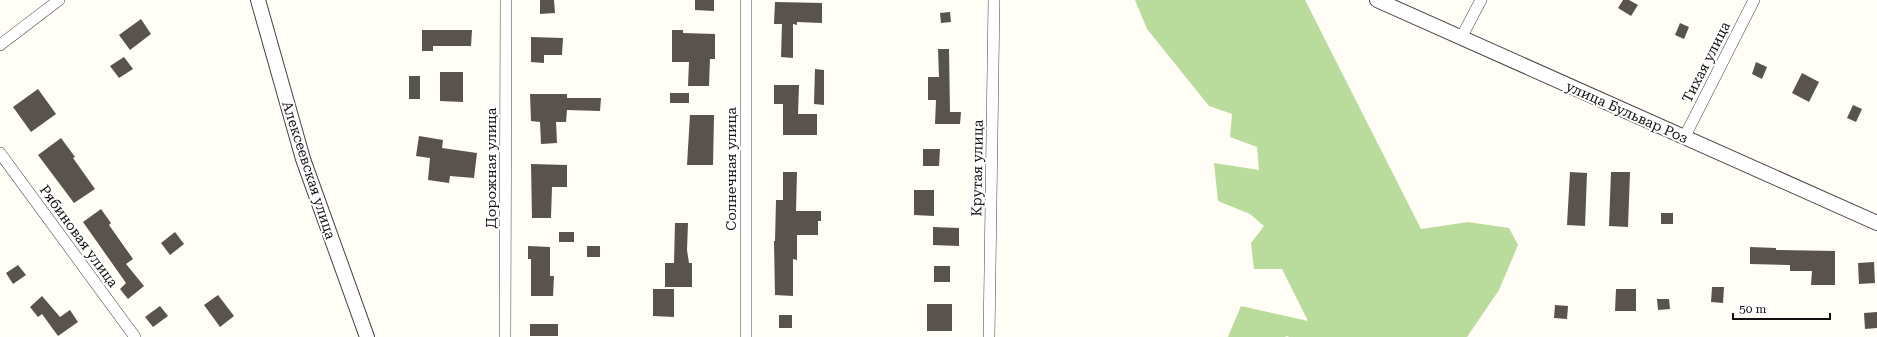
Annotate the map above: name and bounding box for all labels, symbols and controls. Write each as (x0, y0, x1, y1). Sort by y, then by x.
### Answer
street label: Тихая улица (1679, 19, 1733, 105)
street label: улица Бульвар Роз (1563, 78, 1691, 146)
street label: Алексеевская улица (279, 99, 339, 241)
street label: Дорожная улица (483, 107, 499, 228)
street label: Солнечная улица (723, 107, 739, 231)
street label: Крутая улица (968, 119, 986, 217)
street label: Рябиновая улица (37, 182, 122, 290)
scale bar (1733, 295, 1830, 321)
text: 50 m (1739, 302, 1766, 316)

